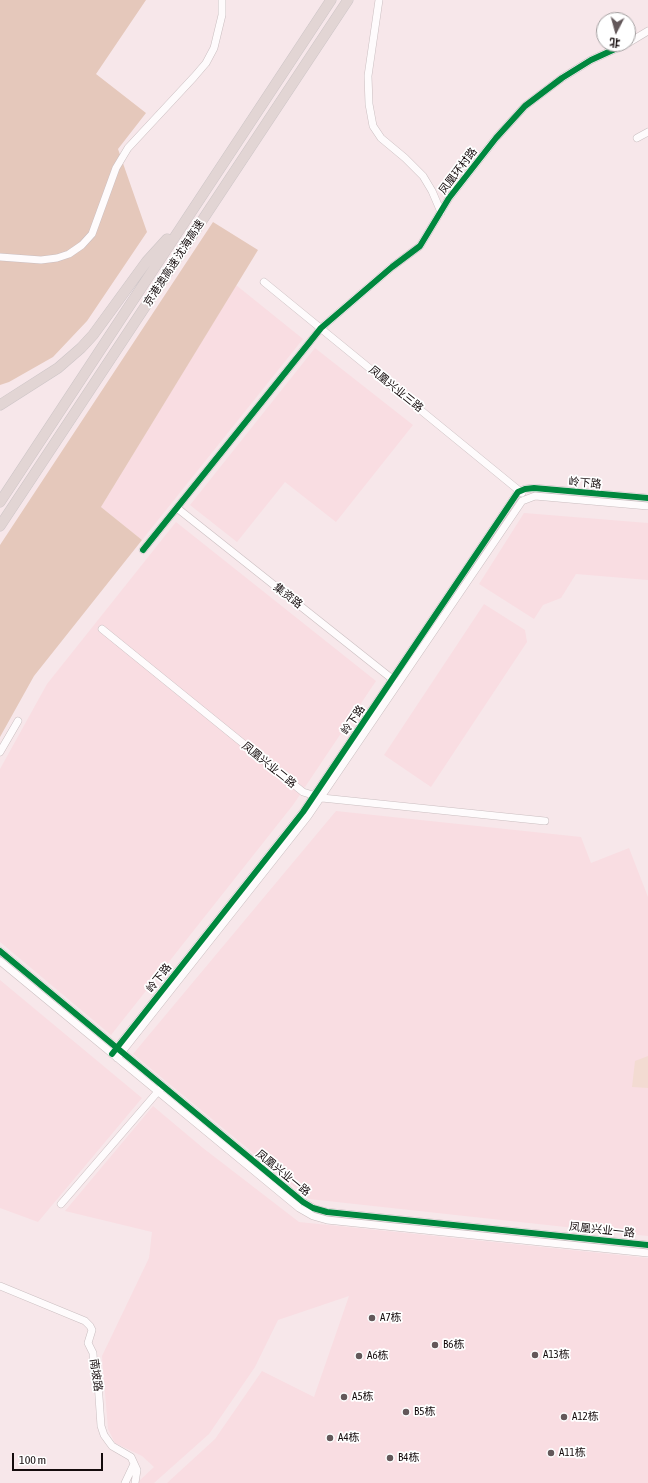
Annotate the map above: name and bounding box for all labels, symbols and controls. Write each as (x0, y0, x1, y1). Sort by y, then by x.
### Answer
north arrow (596, 12, 636, 52)
text: 北 (609, 36, 621, 49)
street label: 凤凰环村路 (436, 145, 480, 197)
street label: 京港澳高速 沈海高速 (141, 217, 207, 309)
street label: 凤凰兴业三路 (366, 363, 426, 415)
street label: 岭下路 (568, 475, 602, 491)
street label: 集资路 (271, 581, 305, 611)
street label: 岭下路 (338, 703, 368, 737)
street label: 凤凰兴业二路 (239, 739, 299, 791)
street label: 岭下路 (144, 961, 174, 995)
street label: 凤凰兴业一路 (253, 1147, 313, 1199)
street label: 凤凰兴业一路 (568, 1220, 636, 1240)
place label: A7栋 (380, 1311, 402, 1325)
marker: A7栋 (367, 1313, 377, 1323)
place label: B6栋 (443, 1338, 464, 1352)
marker: B6栋 (430, 1340, 440, 1350)
place label: A13栋 (543, 1348, 570, 1362)
place label: A6栋 (367, 1349, 389, 1363)
marker: A13栋 (530, 1350, 540, 1360)
marker: A6栋 (354, 1351, 364, 1361)
street label: 南坡路 (87, 1358, 105, 1392)
place label: A5栋 (352, 1390, 374, 1404)
marker: A5栋 (339, 1392, 349, 1402)
place label: B5栋 (414, 1405, 435, 1419)
marker: B5栋 (401, 1407, 411, 1417)
place label: A12栋 (572, 1410, 599, 1424)
marker: A12栋 (559, 1412, 569, 1422)
place label: A4栋 (338, 1431, 360, 1445)
marker: A4栋 (325, 1433, 335, 1443)
scale bar (14, 1445, 105, 1471)
place label: A11栋 (559, 1446, 586, 1460)
marker: A11栋 (546, 1448, 556, 1458)
place label: B4栋 (398, 1451, 419, 1465)
text: 100 m (19, 1453, 46, 1467)
marker: B4栋 (385, 1453, 395, 1463)

